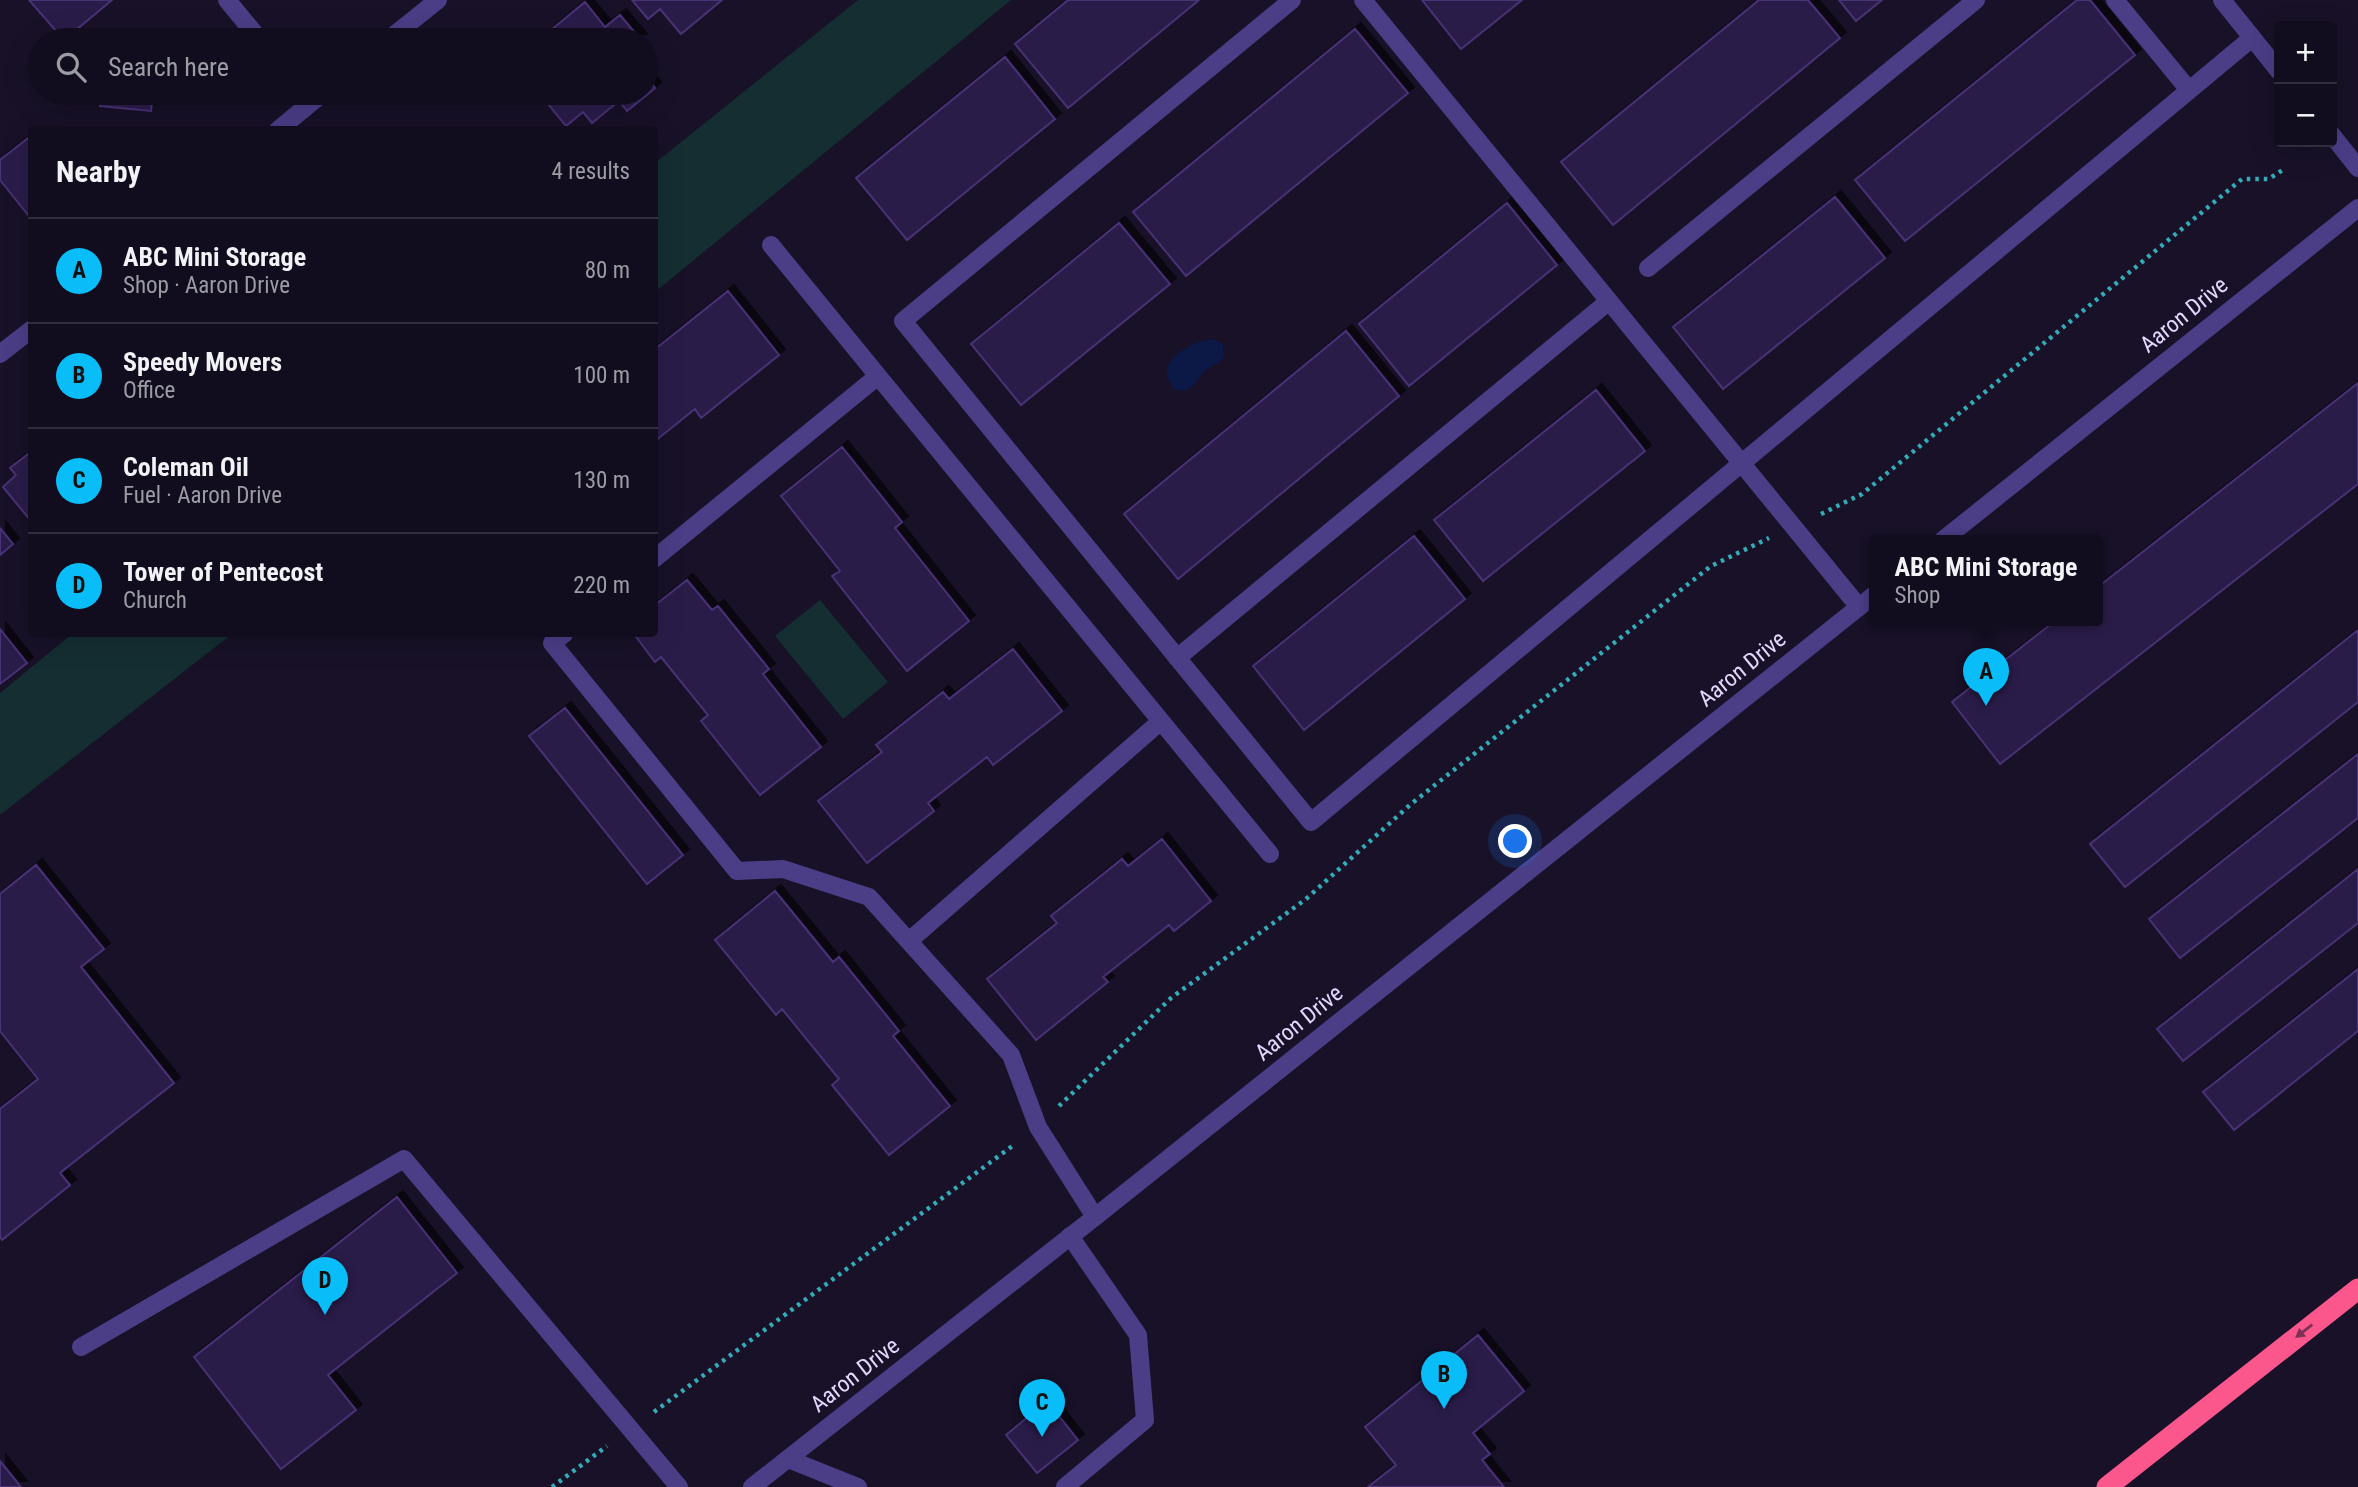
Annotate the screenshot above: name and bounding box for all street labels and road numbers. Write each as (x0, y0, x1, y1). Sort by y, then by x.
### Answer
street label: Aaron Drive (2135, 271, 2233, 359)
street label: Aaron Drive (1693, 625, 1791, 713)
street label: Aaron Drive (1250, 979, 1348, 1067)
street label: Aaron Drive (805, 1332, 905, 1418)

